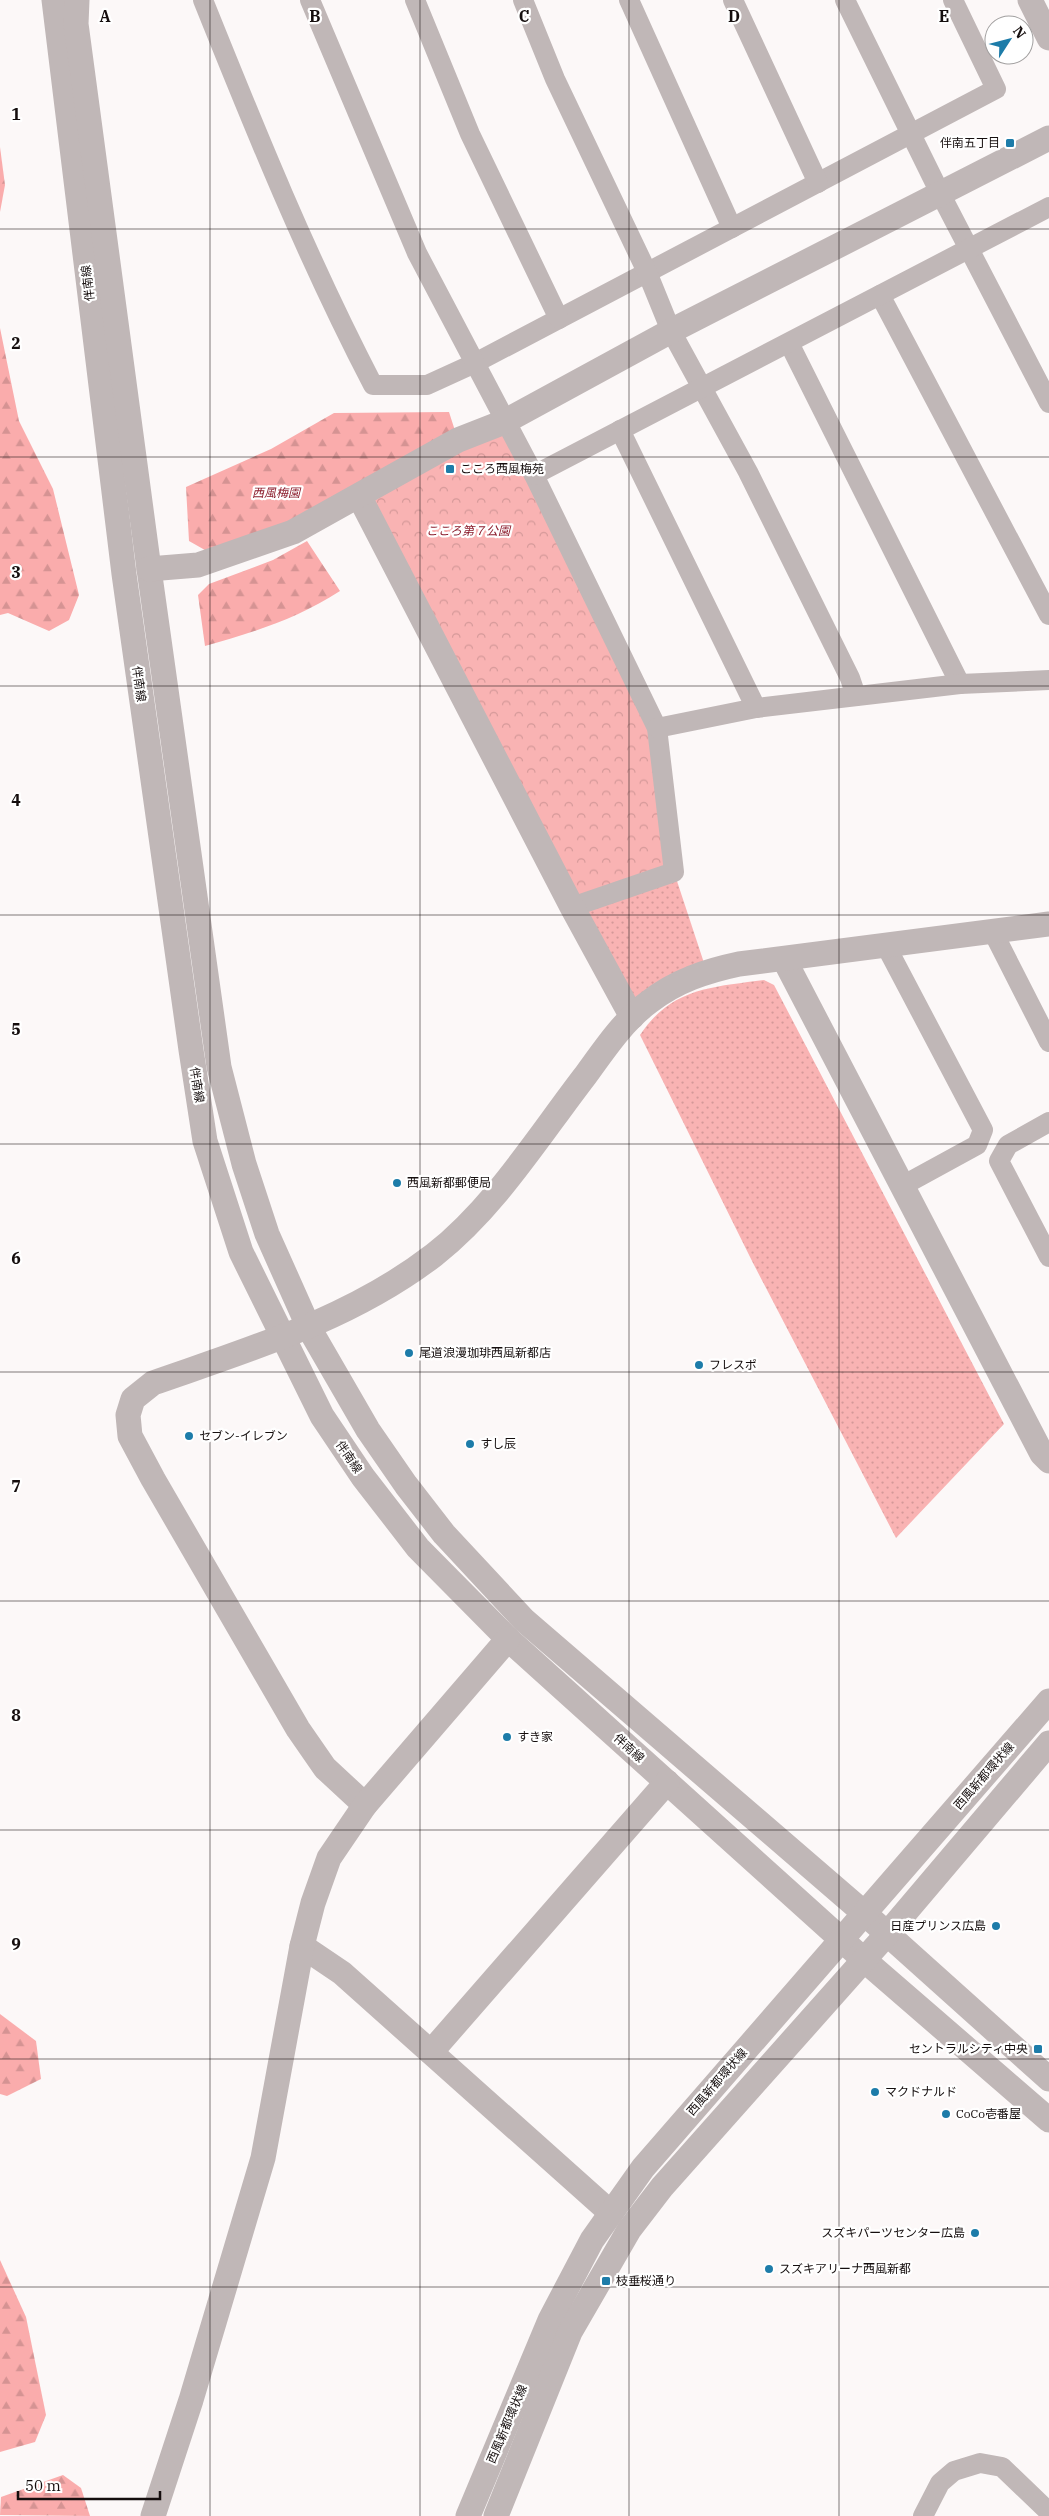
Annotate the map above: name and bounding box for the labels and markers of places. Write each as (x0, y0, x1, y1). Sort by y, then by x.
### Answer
place label: 伴南五丁目 (940, 135, 1000, 150)
marker: 伴南五丁目 (1004, 137, 1016, 149)
place label: こころ西風梅苑 (460, 461, 544, 476)
marker: こころ西風梅苑 (444, 463, 456, 475)
place label: 西風新都郵便局 (407, 1175, 491, 1190)
marker: 西風新都郵便局 (391, 1177, 403, 1189)
place label: 尾道浪漫珈琲西風新都店 (419, 1345, 551, 1360)
marker: 尾道浪漫珈琲西風新都店 (403, 1347, 415, 1359)
place label: フレスポ (709, 1357, 757, 1372)
marker: フレスポ (693, 1359, 705, 1371)
place label: セブン-イレブン (199, 1428, 288, 1443)
marker: セブン-イレブン (183, 1430, 195, 1442)
place label: すし辰 (480, 1436, 516, 1451)
marker: すし辰 (464, 1438, 476, 1450)
place label: すき家 (517, 1729, 553, 1744)
marker: すき家 (501, 1731, 513, 1743)
place label: 日産プリンス広島 (890, 1918, 986, 1933)
marker: 日産プリンス広島 (990, 1920, 1002, 1932)
place label: セントラルシティ中央 (909, 2041, 1028, 2056)
marker: セントラルシティ中央 (1032, 2043, 1044, 2055)
place label: マクドナルド (885, 2084, 957, 2099)
marker: マクドナルド (869, 2086, 881, 2098)
place label: CoCo壱番屋 (956, 2106, 1021, 2121)
marker: CoCo壱番屋 (940, 2108, 952, 2120)
place label: スズキパーツセンター広島 (821, 2225, 965, 2240)
marker: スズキパーツセンター広島 (969, 2227, 981, 2239)
place label: スズキアリーナ西風新都 (779, 2261, 911, 2276)
marker: スズキアリーナ西風新都 (763, 2263, 775, 2275)
place label: 枝垂桜通り (616, 2273, 676, 2288)
marker: 枝垂桜通り (600, 2275, 612, 2287)

